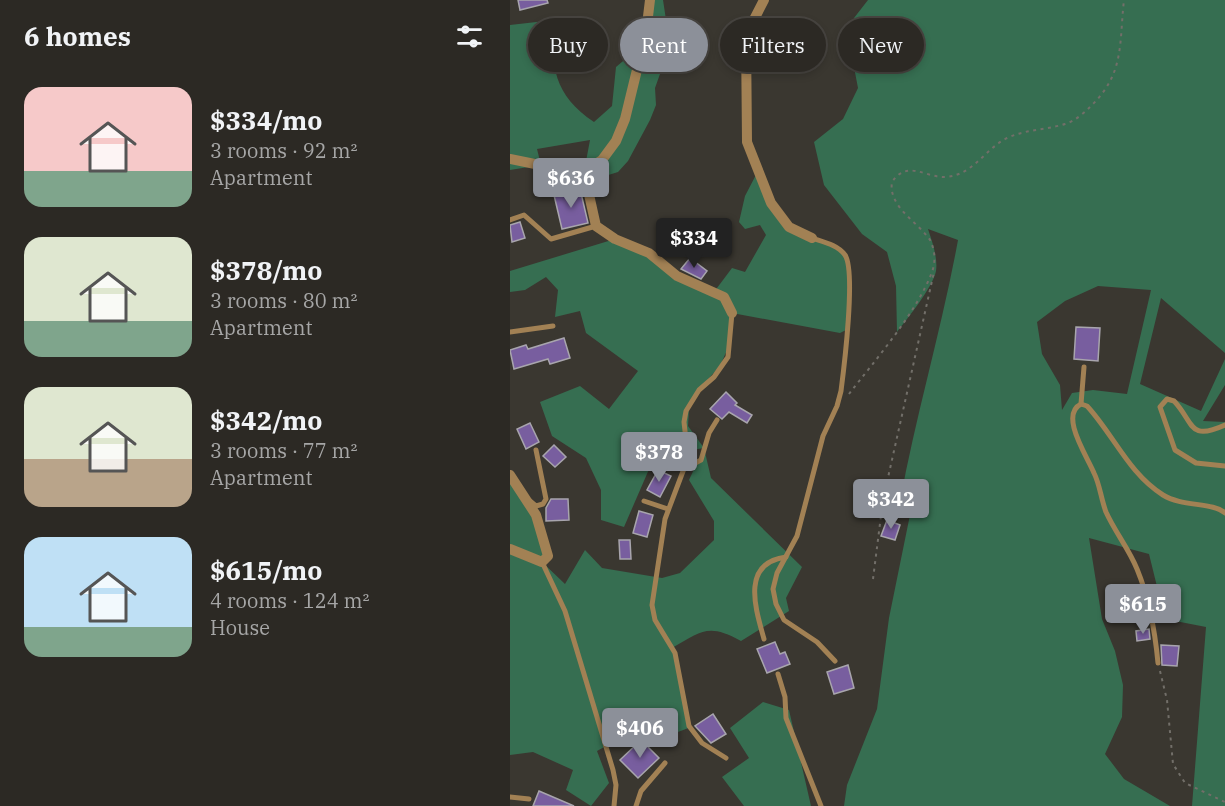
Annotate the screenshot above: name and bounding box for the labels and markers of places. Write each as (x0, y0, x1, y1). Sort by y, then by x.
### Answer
pin: $636 (535, 158, 607, 209)
pin: $334 (658, 218, 730, 269)
pin: $378 (623, 432, 695, 483)
pin: $342 (855, 479, 927, 530)
pin: $615 (1107, 584, 1179, 635)
pin: $406 (604, 708, 676, 759)

